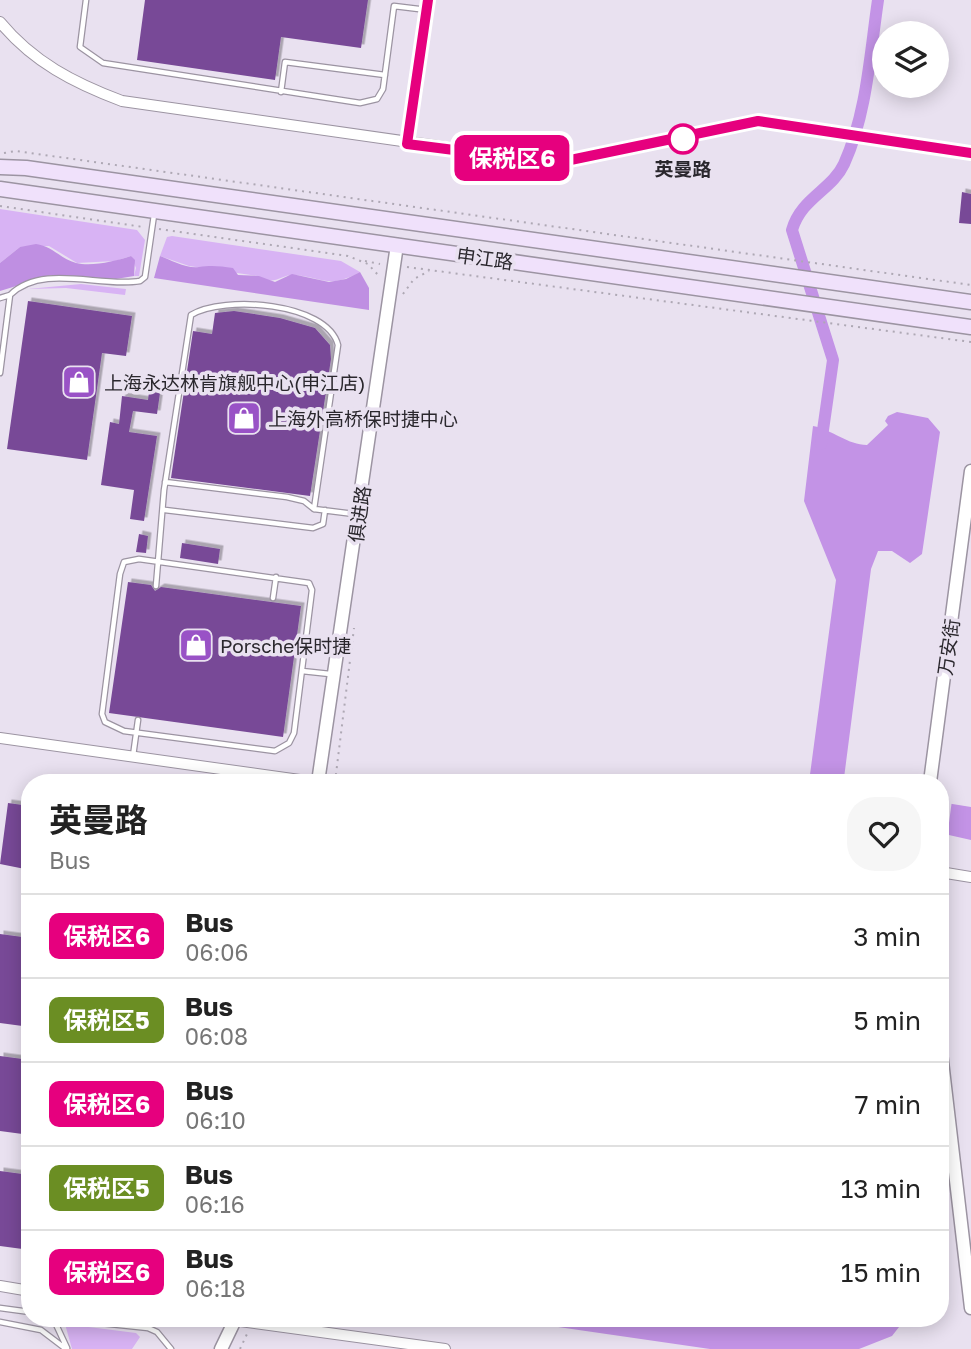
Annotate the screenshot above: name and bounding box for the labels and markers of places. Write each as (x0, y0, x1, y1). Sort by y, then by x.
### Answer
marker: 英曼路 (668, 124, 698, 154)
place label: 英曼路 (654, 157, 712, 180)
shop icon: 上海永达林肯旗舰中心(申江店) (60, 363, 98, 401)
place label: 上海永达林肯旗舰中心(申江店) (104, 371, 365, 394)
shop icon: 上海外高桥保时捷中心 (225, 399, 263, 437)
place label: 上海外高桥保时捷中心 (268, 407, 458, 430)
shop icon: Porsche保时捷 (177, 626, 215, 664)
place label: Porsche保时捷 (220, 634, 351, 657)

